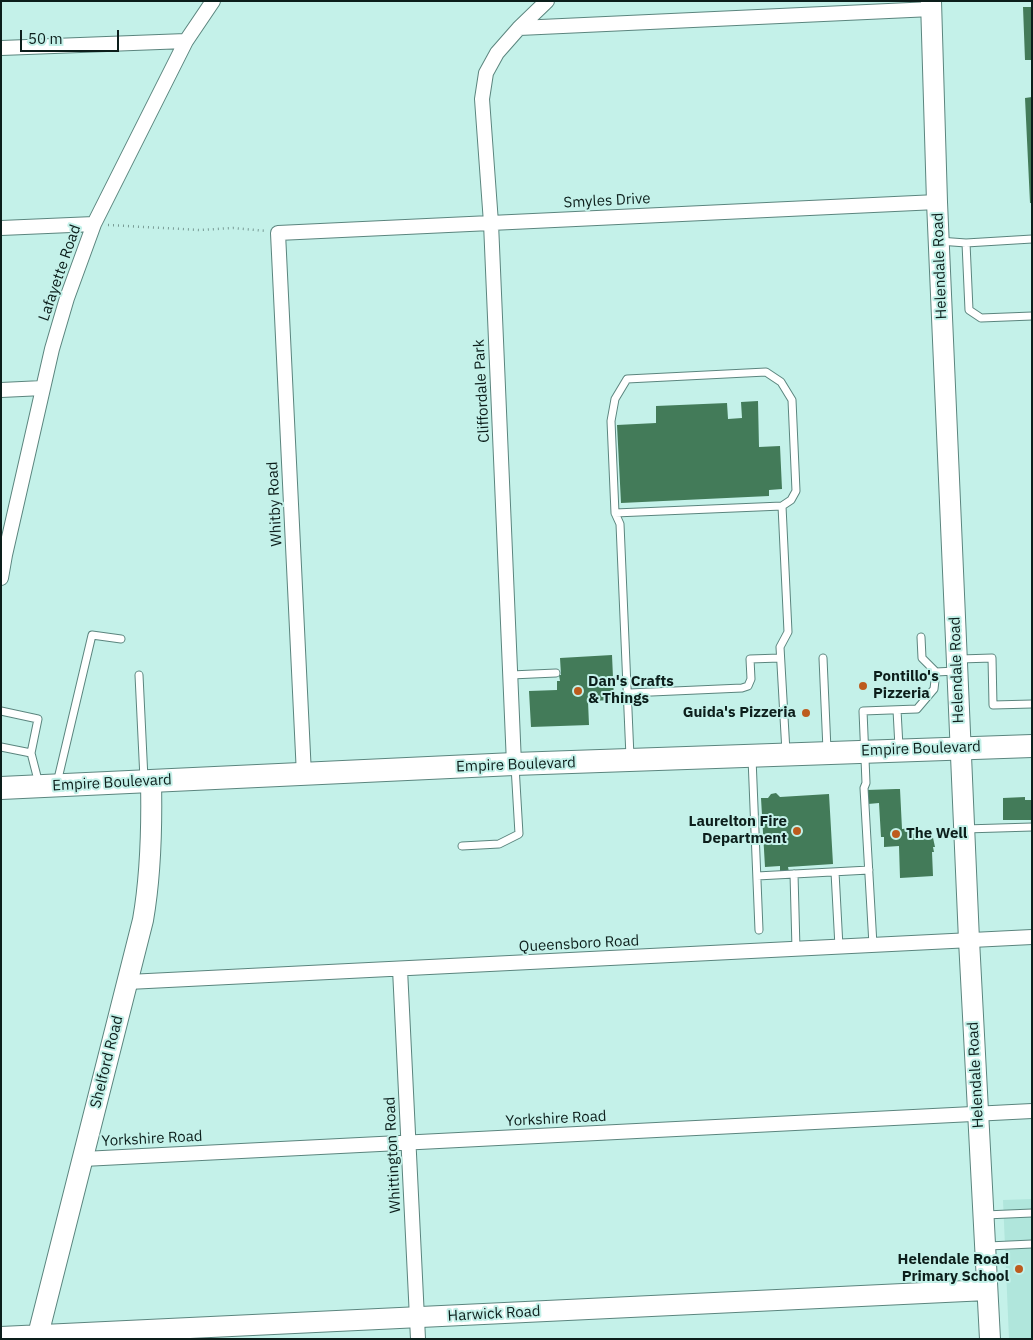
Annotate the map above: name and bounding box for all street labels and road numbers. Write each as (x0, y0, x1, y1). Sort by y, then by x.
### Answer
street label: Smyles Drive (563, 190, 651, 212)
street label: Helendale Road (929, 212, 951, 320)
street label: Lafayette Road (35, 223, 85, 323)
street label: Cliffordale Park (470, 339, 494, 443)
street label: Whitby Road (264, 461, 286, 547)
street label: Helendale Road (946, 616, 968, 724)
street label: Empire Boulevard (861, 738, 981, 760)
street label: Empire Boulevard (456, 754, 576, 776)
street label: Empire Boulevard (52, 771, 172, 795)
street label: Queensboro Road (518, 932, 640, 956)
street label: Shelford Road (87, 1014, 127, 1110)
street label: Helendale Road (964, 1021, 988, 1129)
street label: Whittington Road (381, 1096, 405, 1214)
street label: Yorkshire Road (505, 1107, 607, 1131)
street label: Yorkshire Road (101, 1127, 203, 1151)
street label: Harwick Road (447, 1303, 541, 1325)

